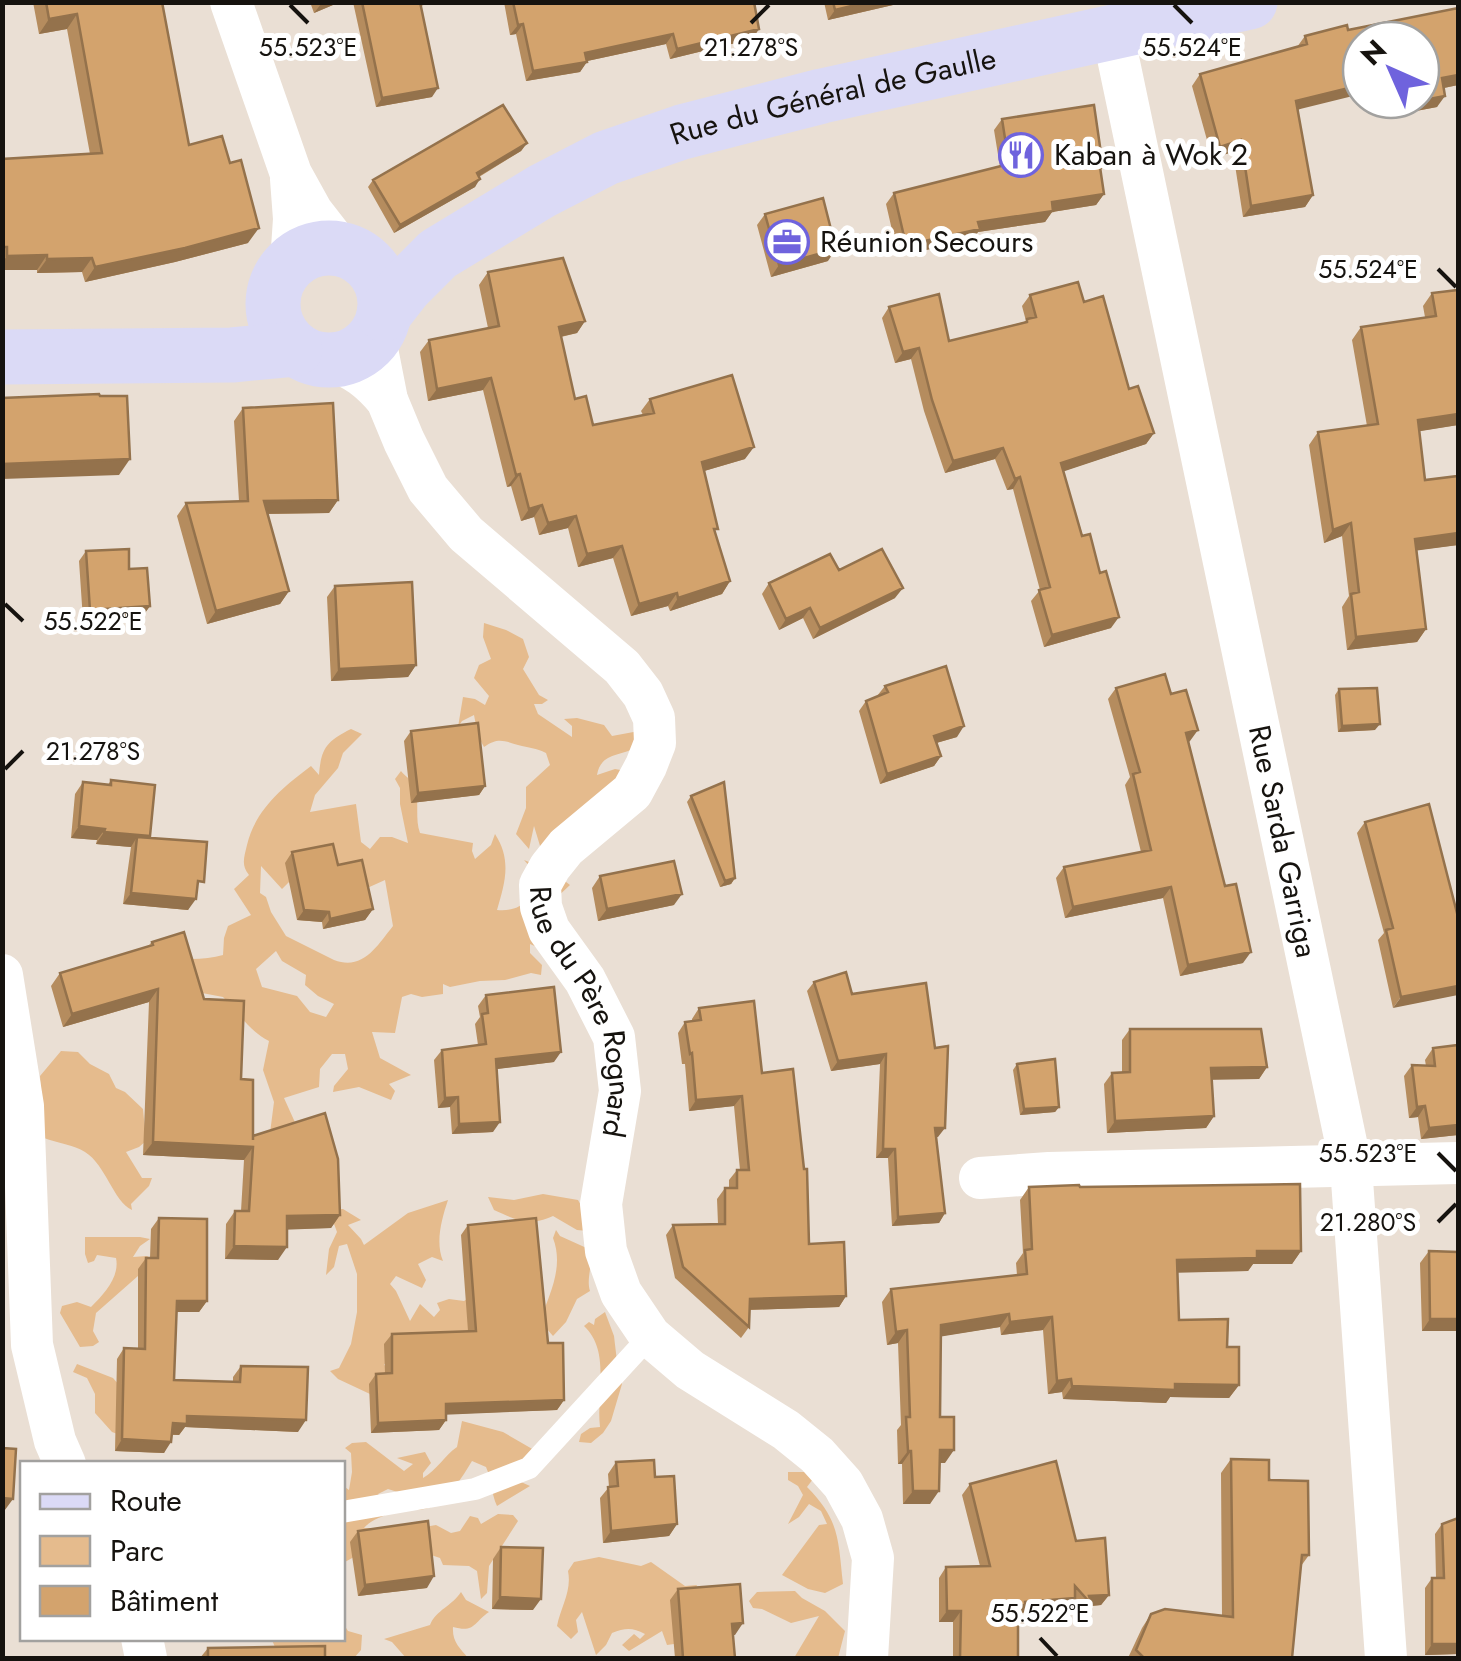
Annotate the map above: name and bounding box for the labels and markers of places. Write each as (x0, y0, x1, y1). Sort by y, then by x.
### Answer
restaurant icon: Kaban à Wok 2 (998, 132, 1044, 178)
place label: Kaban à Wok 2 (1054, 133, 1248, 176)
office icon: Réunion Secours (764, 219, 810, 265)
place label: Réunion Secours (820, 220, 1033, 263)

